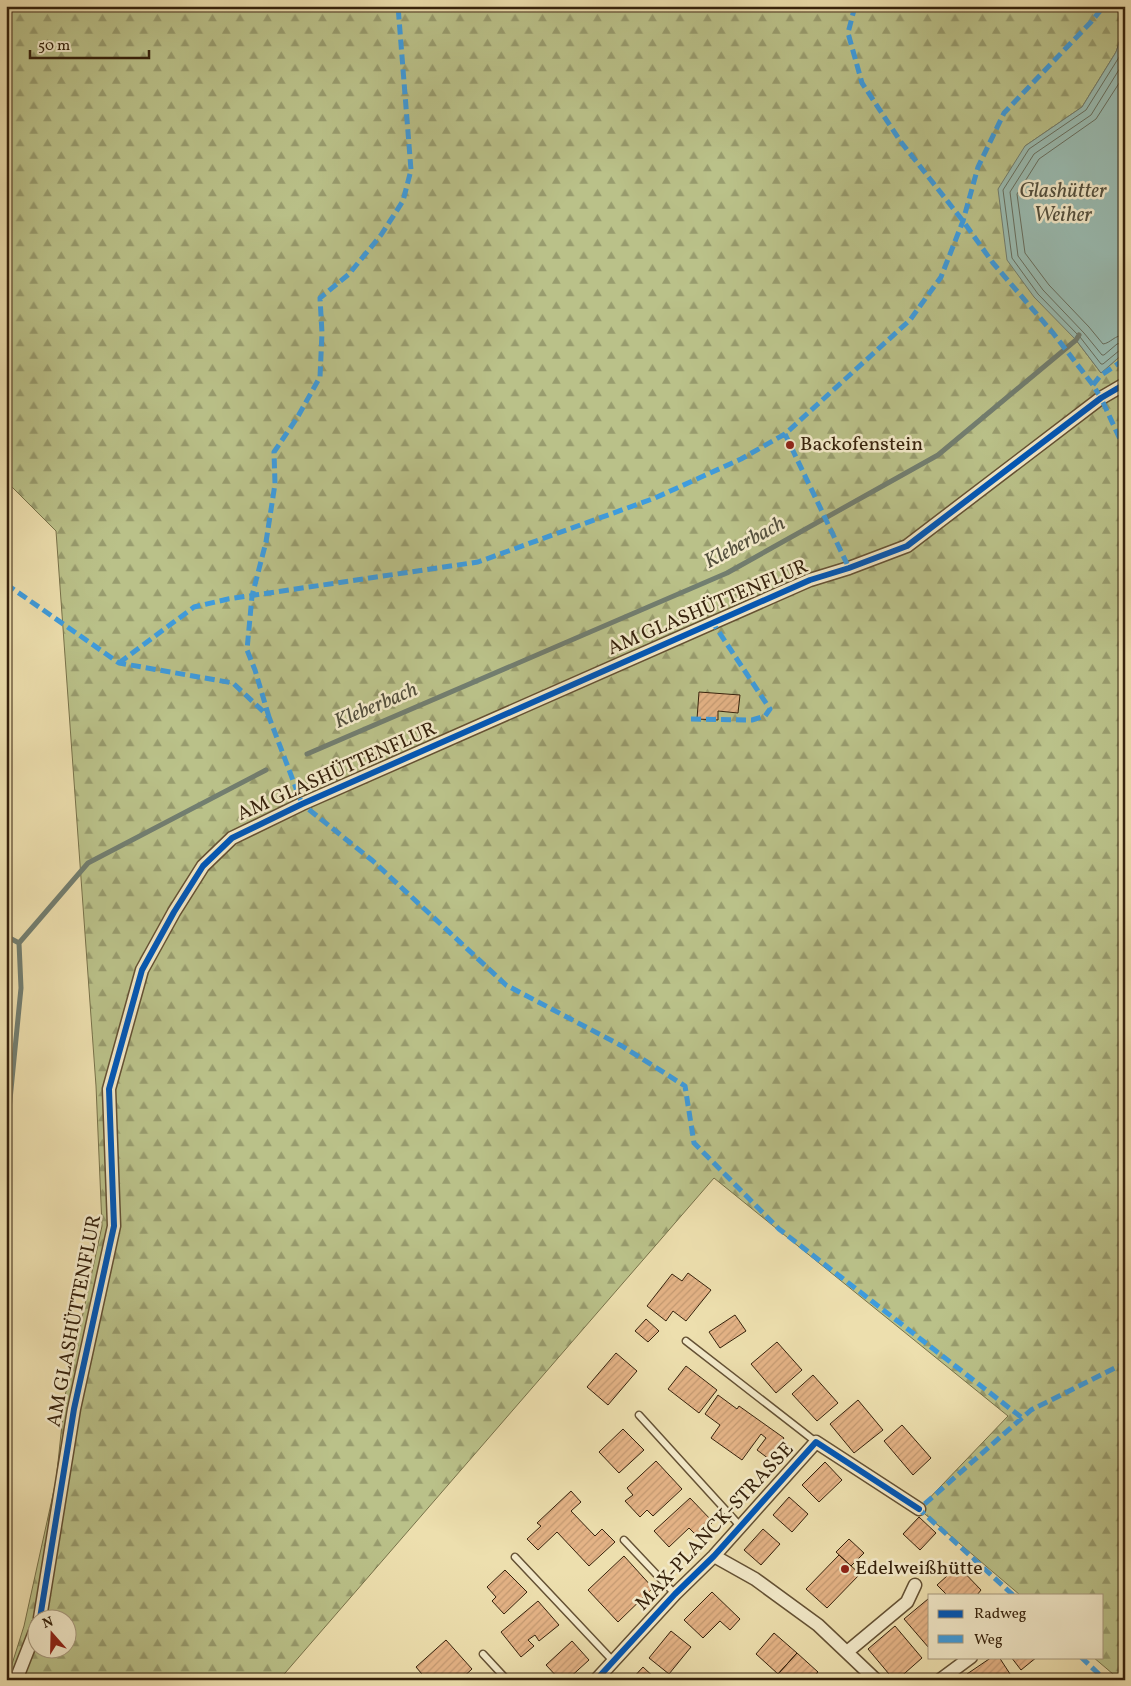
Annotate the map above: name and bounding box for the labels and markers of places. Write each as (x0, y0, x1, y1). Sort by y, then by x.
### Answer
place label: Backofenstein (800, 431, 923, 459)
marker: Backofenstein (784, 439, 796, 451)
place label: Edelweißhütte (855, 1555, 983, 1583)
marker: Edelweißhütte (839, 1563, 851, 1575)

